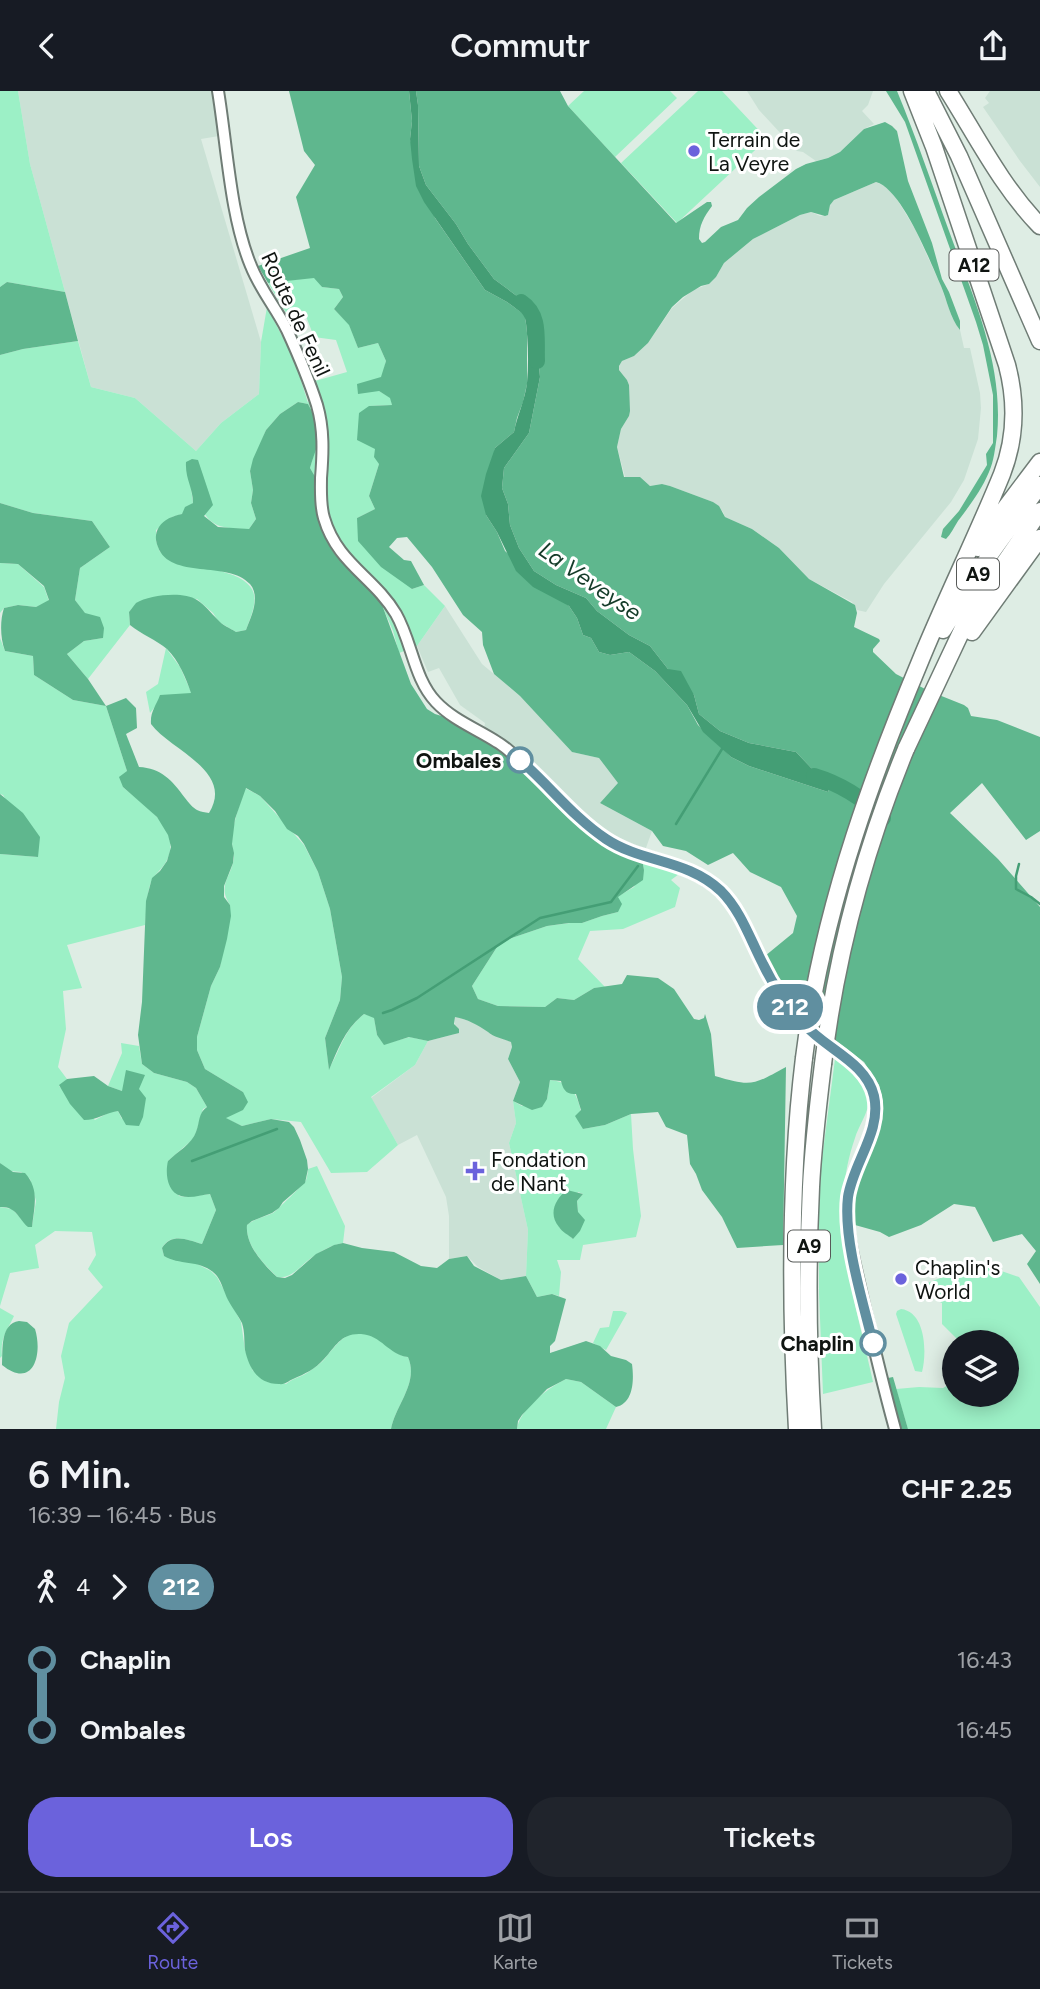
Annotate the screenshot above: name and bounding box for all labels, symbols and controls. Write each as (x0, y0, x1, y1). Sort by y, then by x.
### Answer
icon: back (28, 27, 66, 65)
text: Commutr (450, 27, 590, 65)
icon: share (974, 27, 1012, 65)
place label: Terrain de La Veyre (708, 127, 800, 176)
marker: Terrain de La Veyre (686, 143, 702, 159)
street label: Route de Fenil (256, 248, 336, 380)
road number: A12 (950, 249, 998, 281)
water label: La Veveyse (533, 536, 647, 627)
road number: A9 (957, 559, 999, 589)
marker: Ombales (507, 747, 533, 773)
place label: Ombales (416, 748, 501, 773)
line badge: 212 (750, 984, 830, 1030)
text: 212 (771, 992, 809, 1021)
place label: Fondation de Nant (491, 1147, 586, 1196)
marker: Fondation de Nant (465, 1161, 485, 1181)
road number: A9 (788, 1231, 830, 1261)
place label: Chaplin's World (915, 1255, 1000, 1304)
marker: Chaplin's World (893, 1271, 909, 1287)
marker: Chaplin (860, 1330, 886, 1356)
map controls (942, 1330, 1019, 1407)
button: layers (942, 1330, 1019, 1407)
place label: Chaplin (780, 1331, 854, 1356)
text: 6 Min. (28, 1452, 131, 1498)
text: CHF 2.25 (901, 1473, 1012, 1505)
text: 16:39 – 16:45 · Bus (28, 1501, 217, 1529)
icon: walk (28, 1568, 66, 1606)
icon: forward (100, 1568, 138, 1606)
text: 212 (162, 1572, 200, 1601)
text: 4 (76, 1573, 90, 1601)
text: Chaplin (80, 1644, 171, 1676)
text: 16:43 (957, 1646, 1012, 1674)
text: Ombales (80, 1714, 185, 1746)
text: 16:45 (956, 1716, 1012, 1744)
button: Los (28, 1797, 513, 1877)
button: Tickets (527, 1797, 1012, 1877)
tab: Route (147, 1909, 198, 1974)
tab: Karte (493, 1909, 538, 1974)
tab: Tickets (832, 1909, 893, 1974)

